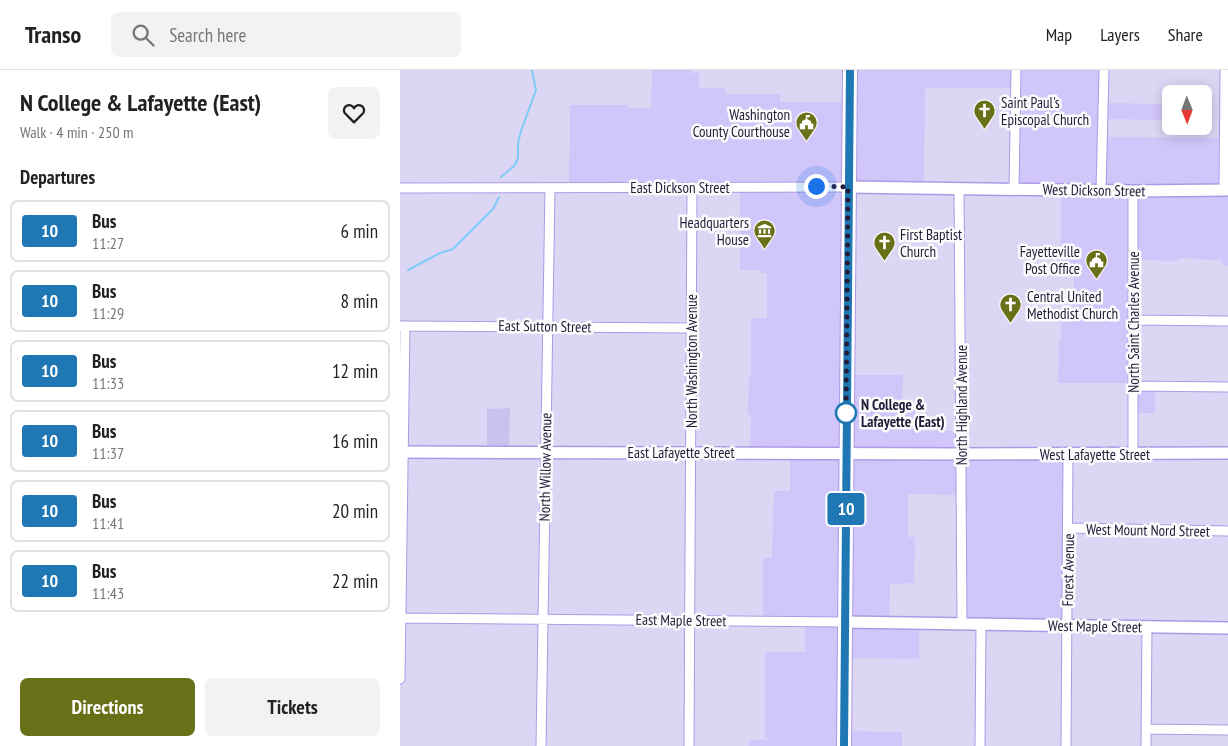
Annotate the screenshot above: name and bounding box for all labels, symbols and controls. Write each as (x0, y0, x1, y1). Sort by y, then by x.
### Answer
search box (111, 12, 461, 57)
text: Transo (25, 19, 81, 50)
icon: search (129, 21, 157, 49)
text: Search here (169, 23, 246, 47)
text: Map (1046, 23, 1072, 46)
text: Layers (1100, 23, 1140, 46)
text: Share (1168, 23, 1203, 46)
north arrow (1162, 85, 1212, 135)
map controls (1162, 85, 1212, 135)
text: N College & Lafayette (East) (20, 87, 261, 118)
button: heart (328, 87, 380, 139)
place label: Saint Paul's Episcopal Church (1001, 93, 1089, 129)
church icon: Saint Paul's Episcopal Church (973, 99, 997, 130)
place label: Washington County Courthouse (693, 105, 790, 141)
public building icon: Washington County Courthouse (794, 111, 818, 142)
text: Walk · 4 min · 250 m (20, 122, 133, 142)
text: Departures (20, 165, 95, 189)
your location (804, 174, 829, 199)
street label: East Dickson Street (630, 178, 730, 197)
street label: West Dickson Street (1042, 180, 1146, 200)
text: Bus (92, 209, 116, 233)
place label: Headquarters House (679, 213, 749, 249)
text: 10 (41, 219, 58, 242)
text: 6 min (341, 219, 378, 243)
museum icon: Headquarters House (753, 219, 777, 250)
place label: First Baptist Church (900, 225, 962, 261)
church icon: First Baptist Church (872, 231, 896, 262)
text: 11:27 (92, 233, 124, 253)
place label: Fayetteville Post Office (1020, 242, 1080, 278)
public building icon: Fayetteville Post Office (1084, 248, 1108, 279)
street label: North Saint Charles Avenue (1124, 251, 1143, 393)
text: Bus (92, 279, 116, 303)
place label: Central United Methodist Church (1027, 287, 1118, 323)
text: 10 (41, 289, 58, 312)
text: 8 min (341, 289, 378, 313)
church icon: Central United Methodist Church (999, 293, 1023, 324)
street label: North Washington Avenue (682, 294, 701, 428)
text: 11:29 (92, 303, 124, 323)
street label: East Sutton Street (498, 316, 592, 336)
street label: North Highland Avenue (952, 345, 971, 465)
text: Bus (92, 349, 116, 373)
text: 10 (41, 359, 58, 382)
text: 12 min (332, 359, 378, 383)
text: 11:33 (92, 373, 124, 393)
place label: N College & Lafayette (East) (861, 395, 945, 431)
marker: N College & Lafayette (East) (835, 402, 857, 424)
street label: North Willow Avenue (535, 413, 555, 521)
text: Bus (92, 419, 116, 443)
text: 10 (41, 429, 58, 452)
text: 16 min (332, 429, 378, 453)
text: 11:37 (92, 443, 124, 463)
street label: East Lafayette Street (627, 443, 735, 462)
street label: West Lafayette Street (1040, 445, 1150, 464)
text: Bus (92, 489, 116, 513)
line badge: 10 (824, 493, 868, 525)
text: 10 (837, 497, 855, 520)
text: 10 (41, 499, 58, 522)
text: 20 min (332, 499, 378, 523)
text: 11:41 (92, 513, 124, 533)
street label: West Mount Nord Street (1086, 519, 1210, 541)
street label: Forest Avenue (1058, 533, 1078, 607)
text: Bus (92, 559, 116, 583)
text: 10 (41, 569, 58, 592)
text: 22 min (332, 569, 378, 593)
text: 11:43 (92, 583, 124, 603)
street label: East Maple Street (635, 610, 727, 630)
street label: West Maple Street (1048, 616, 1142, 636)
button: Directions (20, 678, 195, 736)
button: Tickets (205, 678, 380, 736)

